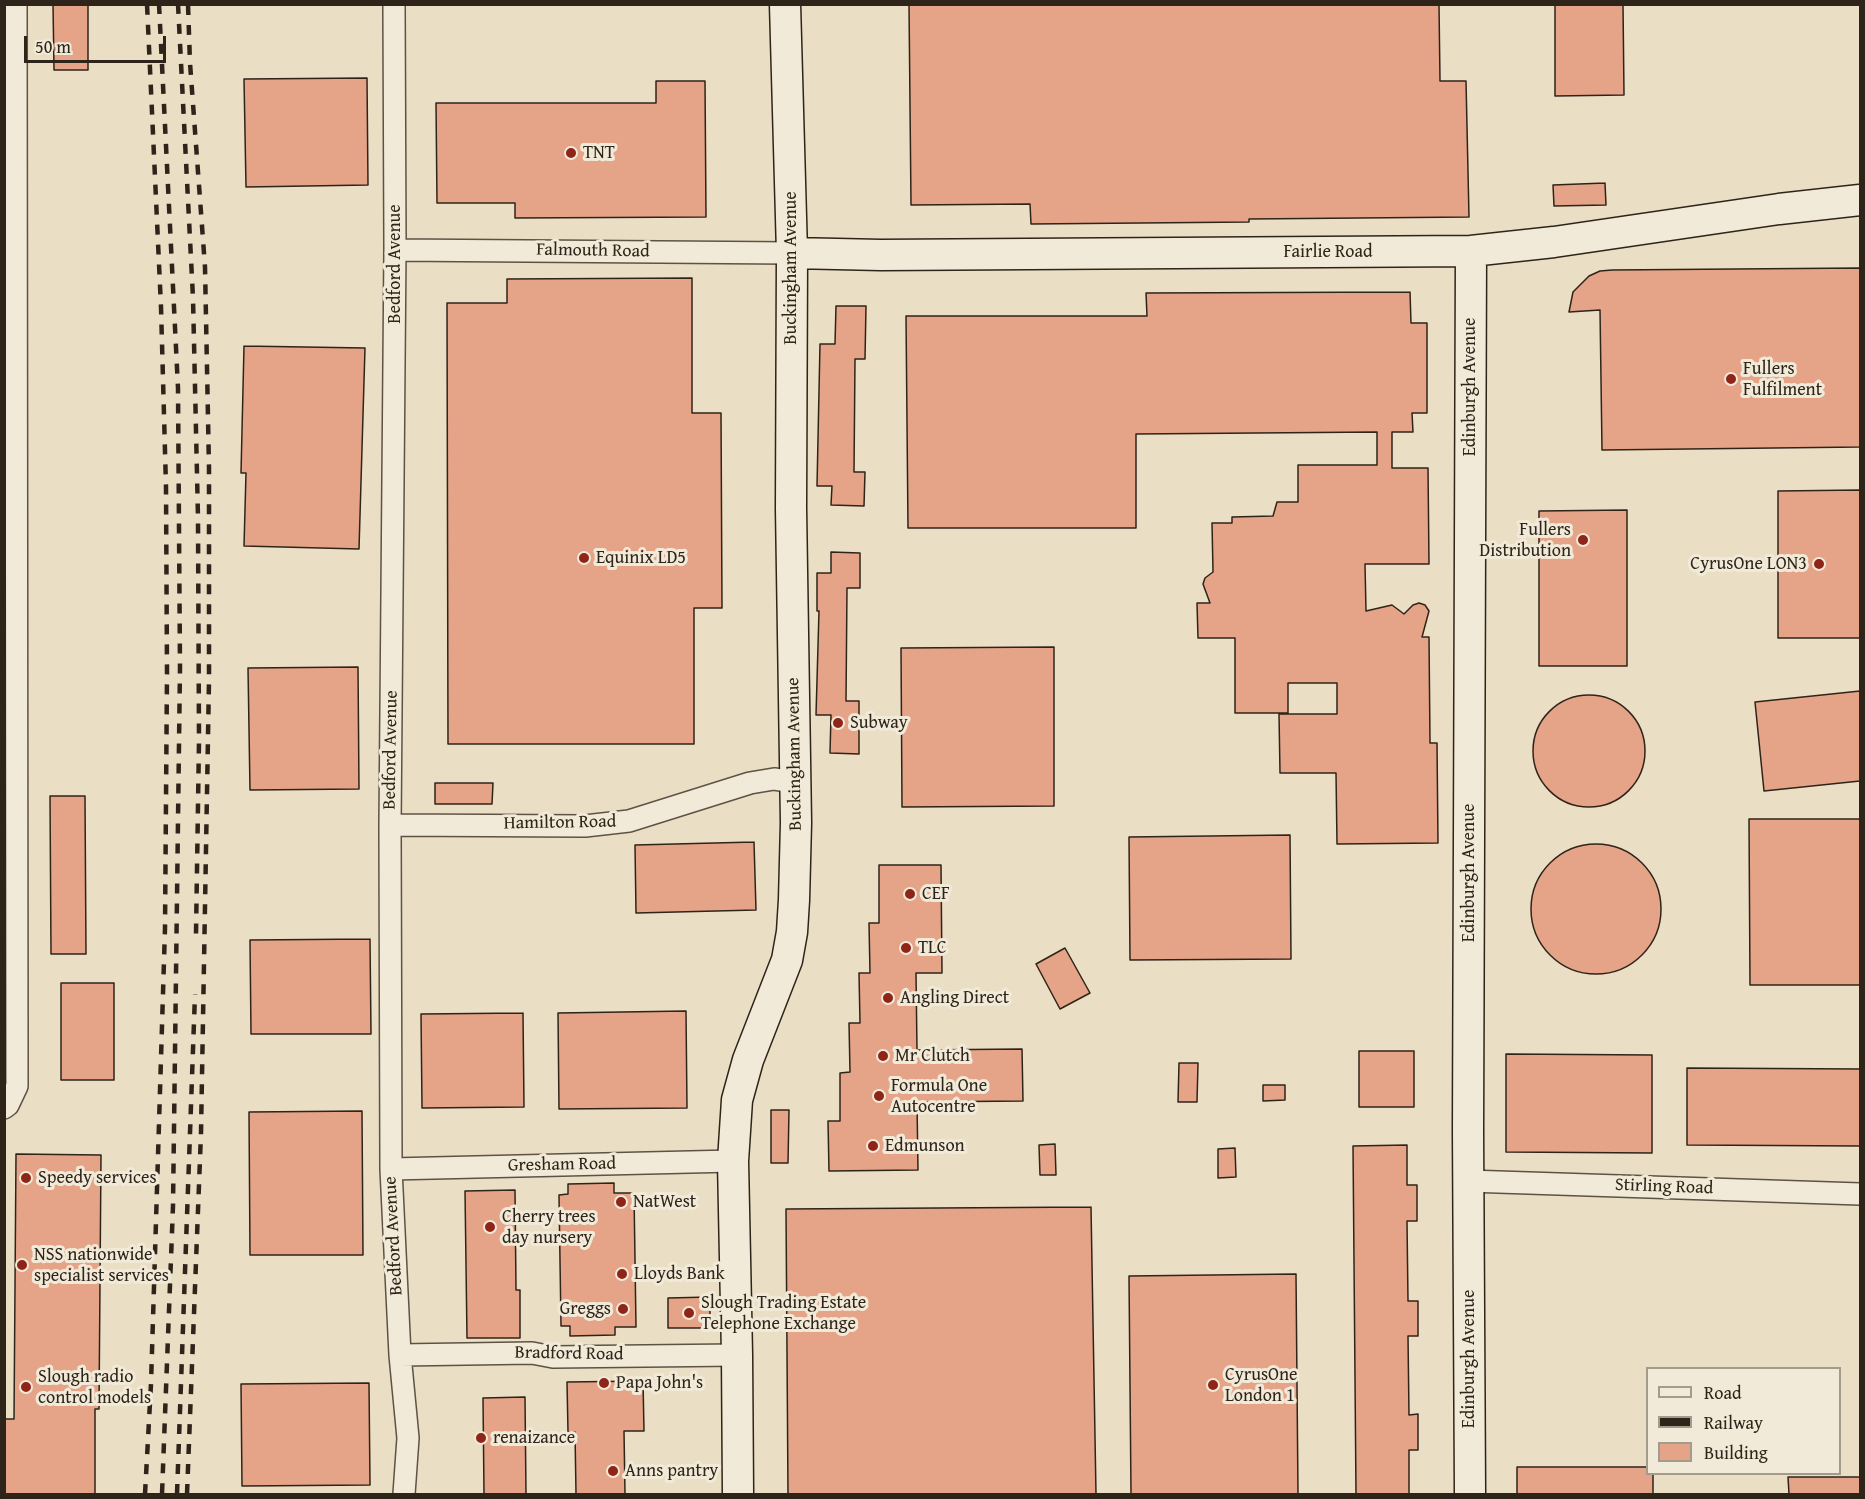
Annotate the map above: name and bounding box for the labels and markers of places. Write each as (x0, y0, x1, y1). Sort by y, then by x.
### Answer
place label: TNT (583, 142, 615, 164)
marker: TNT (564, 146, 578, 160)
place label: Fullers Fulfilment (1743, 358, 1822, 400)
marker: Fullers Fulfilment (1724, 372, 1738, 386)
place label: Fullers Distribution (1479, 519, 1571, 562)
marker: Fullers Distribution (1576, 533, 1590, 547)
place label: Equinix LD5 (596, 547, 686, 569)
marker: Equinix LD5 (577, 551, 591, 565)
place label: CyrusOne LON3 (1690, 553, 1807, 575)
marker: CyrusOne LON3 (1812, 557, 1826, 571)
place label: Subway (850, 712, 908, 734)
marker: Subway (831, 716, 845, 730)
place label: CEF (922, 883, 950, 905)
marker: CEF (903, 887, 917, 901)
place label: TLC (918, 937, 947, 959)
marker: TLC (899, 941, 913, 955)
place label: Angling Direct (900, 987, 1009, 1009)
marker: Angling Direct (881, 991, 895, 1005)
place label: Mr Clutch (895, 1045, 970, 1067)
marker: Mr Clutch (876, 1049, 890, 1063)
place label: Formula One Autocentre (891, 1075, 987, 1118)
marker: Formula One Autocentre (872, 1089, 886, 1103)
place label: Edmunson (885, 1135, 965, 1157)
marker: Edmunson (866, 1139, 880, 1153)
place label: Speedy services (38, 1167, 157, 1189)
marker: Speedy services (19, 1171, 33, 1185)
place label: NatWest (633, 1191, 696, 1213)
marker: NatWest (614, 1195, 628, 1209)
place label: Cherry trees day nursery (502, 1206, 596, 1248)
marker: Cherry trees day nursery (483, 1220, 497, 1234)
place label: NSS nationwide specialist services (34, 1244, 169, 1286)
marker: NSS nationwide specialist services (15, 1258, 29, 1272)
place label: Lloyds Bank (634, 1263, 725, 1285)
marker: Lloyds Bank (615, 1267, 629, 1281)
place label: Slough Trading Estate Telephone Exchange (701, 1292, 866, 1334)
place label: Greggs (560, 1298, 611, 1320)
marker: Greggs (616, 1302, 630, 1316)
marker: Slough Trading Estate Telephone Exchange (682, 1306, 696, 1320)
place label: CyrusOne London 1 (1225, 1364, 1298, 1406)
place label: Slough radio control models (38, 1366, 151, 1408)
place label: Papa John's (616, 1372, 703, 1394)
marker: Papa John's (597, 1376, 611, 1390)
marker: CyrusOne London 1 (1206, 1378, 1220, 1392)
marker: Slough radio control models (19, 1380, 33, 1394)
place label: renaizance (493, 1427, 575, 1449)
marker: renaizance (474, 1431, 488, 1445)
place label: Anns pantry (625, 1460, 718, 1482)
marker: Anns pantry (606, 1464, 620, 1478)

